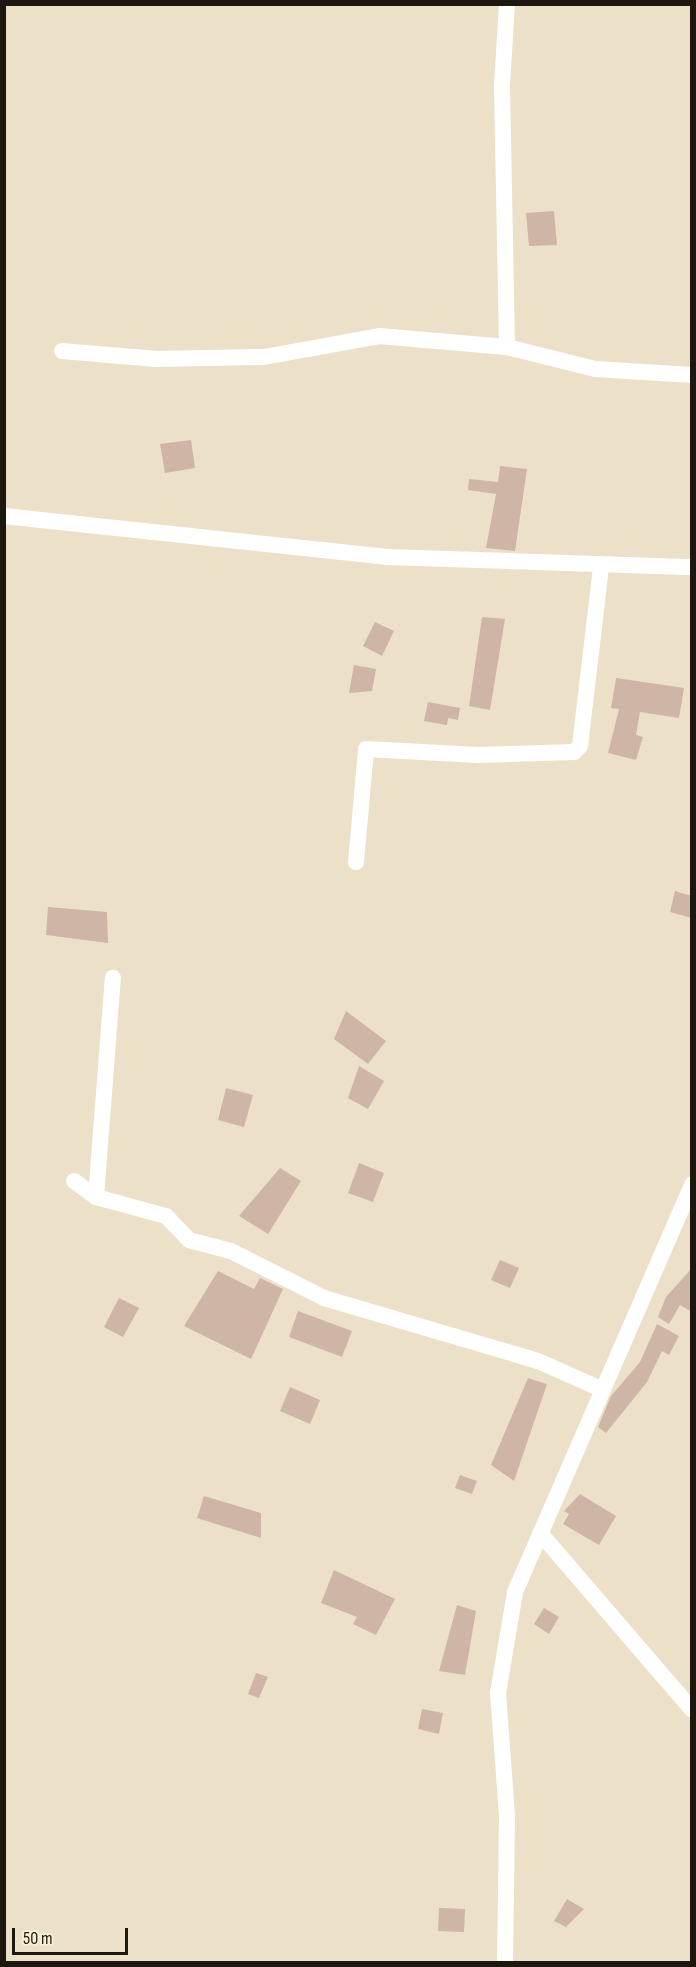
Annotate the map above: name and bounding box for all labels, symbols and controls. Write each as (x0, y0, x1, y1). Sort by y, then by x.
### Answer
scale bar (15, 1916, 130, 1954)
text: 50 m (23, 1928, 53, 1949)

